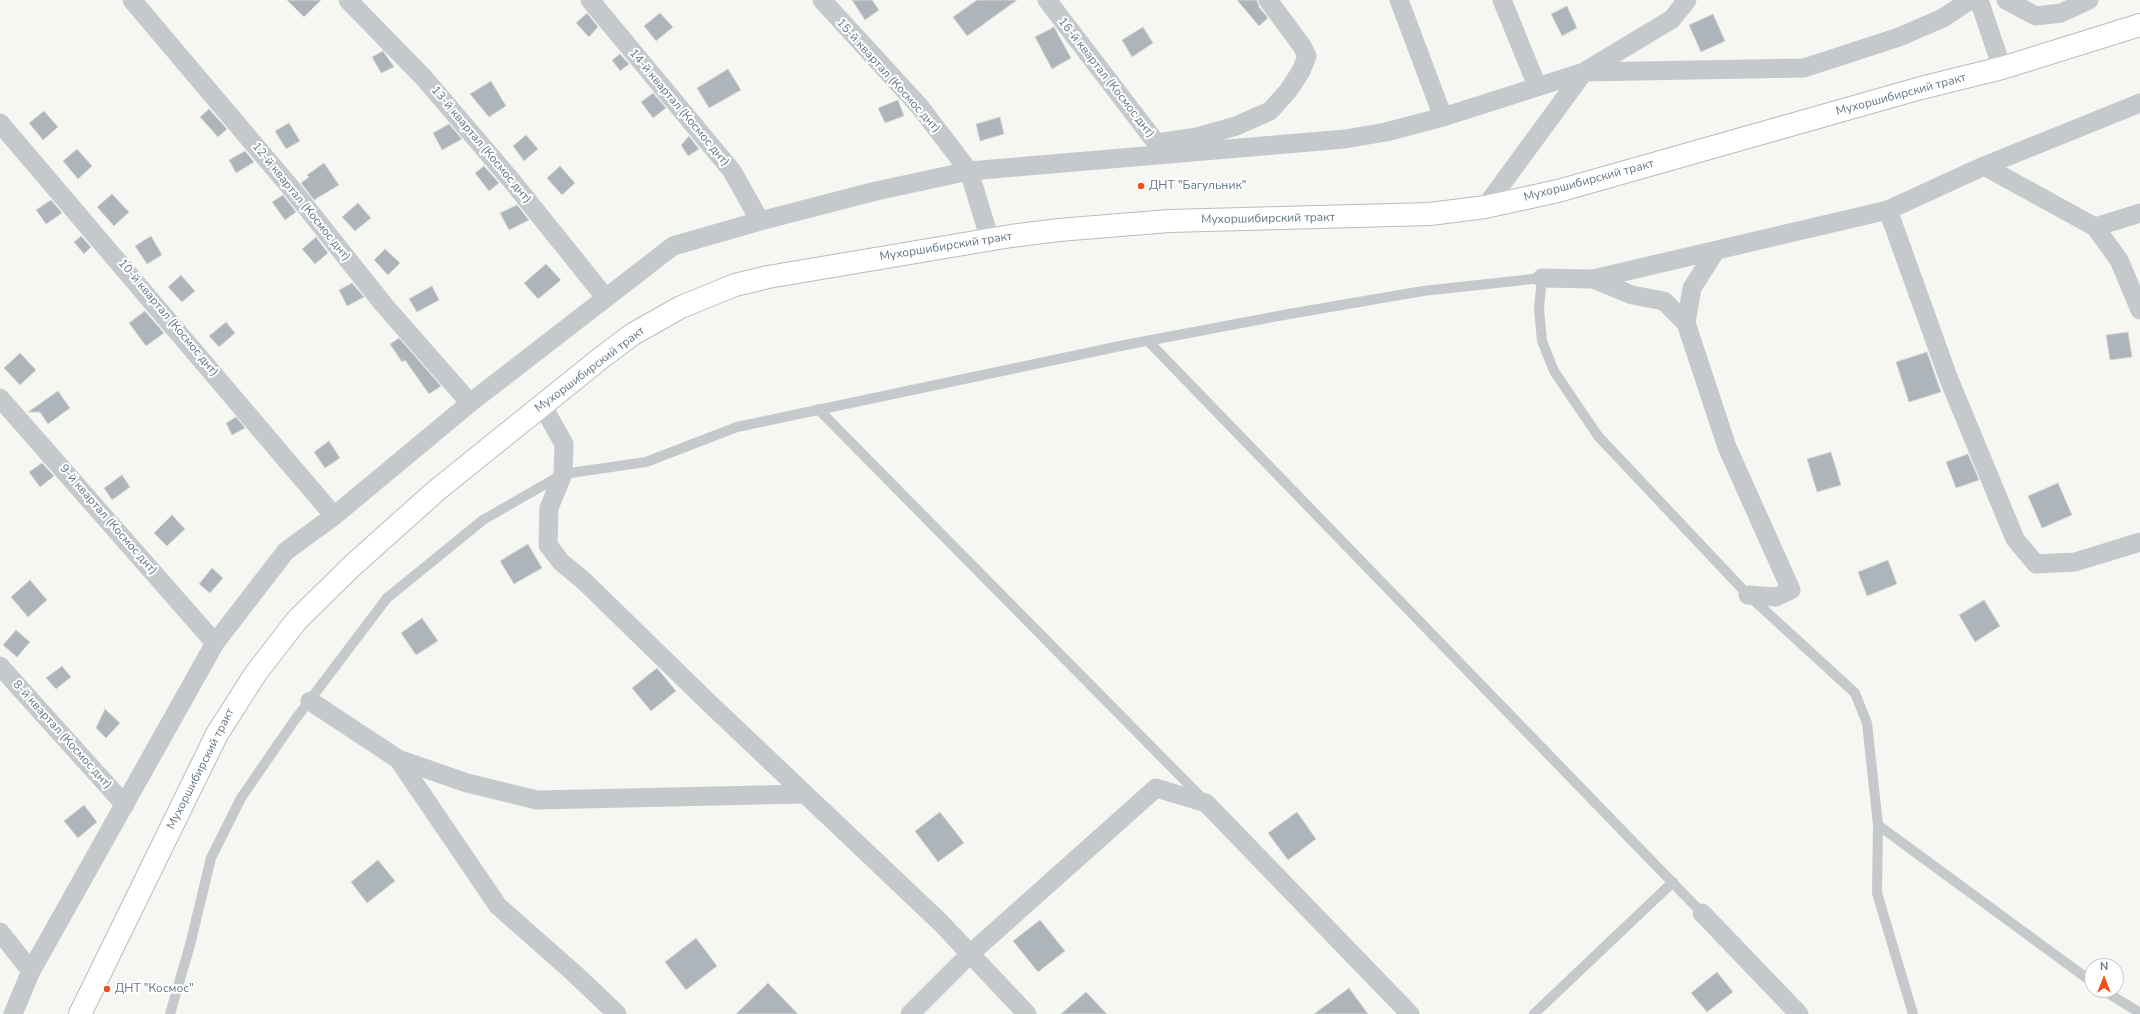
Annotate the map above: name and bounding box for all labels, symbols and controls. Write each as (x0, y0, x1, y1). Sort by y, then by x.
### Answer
street label: 16-й квартал (Космос днт) (1055, 15, 1157, 141)
street label: 15-й квартал (Космос днт) (833, 16, 943, 136)
street label: 14-й квартал (Космос днт) (626, 47, 732, 169)
street label: Мухоршибирский тракт (1835, 71, 1967, 119)
street label: 13-й квартал (Космос днт) (428, 84, 534, 206)
street label: 12-й квартал (Космос днт) (249, 140, 353, 264)
street label: Мухоршибирский тракт (1523, 157, 1655, 205)
place label: ДНТ "Багульник" (1149, 179, 1246, 193)
marker: ДНТ "Багульник" (1136, 181, 1146, 191)
street label: Мухоршибирский тракт (1201, 211, 1335, 227)
street label: Мухоршибирский тракт (879, 229, 1013, 265)
street label: 10-й квартал (Космос днт) (115, 257, 221, 379)
street label: Мухоршибирский тракт (532, 324, 648, 416)
street label: 9-й квартал (Космос днт) (56, 462, 160, 578)
street label: 8-й квартал (Космос днт) (9, 678, 115, 792)
street label: Мухоршибирский тракт (164, 706, 238, 832)
north arrow (2084, 958, 2124, 998)
text: N (2100, 959, 2108, 974)
place label: ДНТ "Космос" (115, 982, 194, 996)
marker: ДНТ "Космос" (102, 984, 112, 994)

